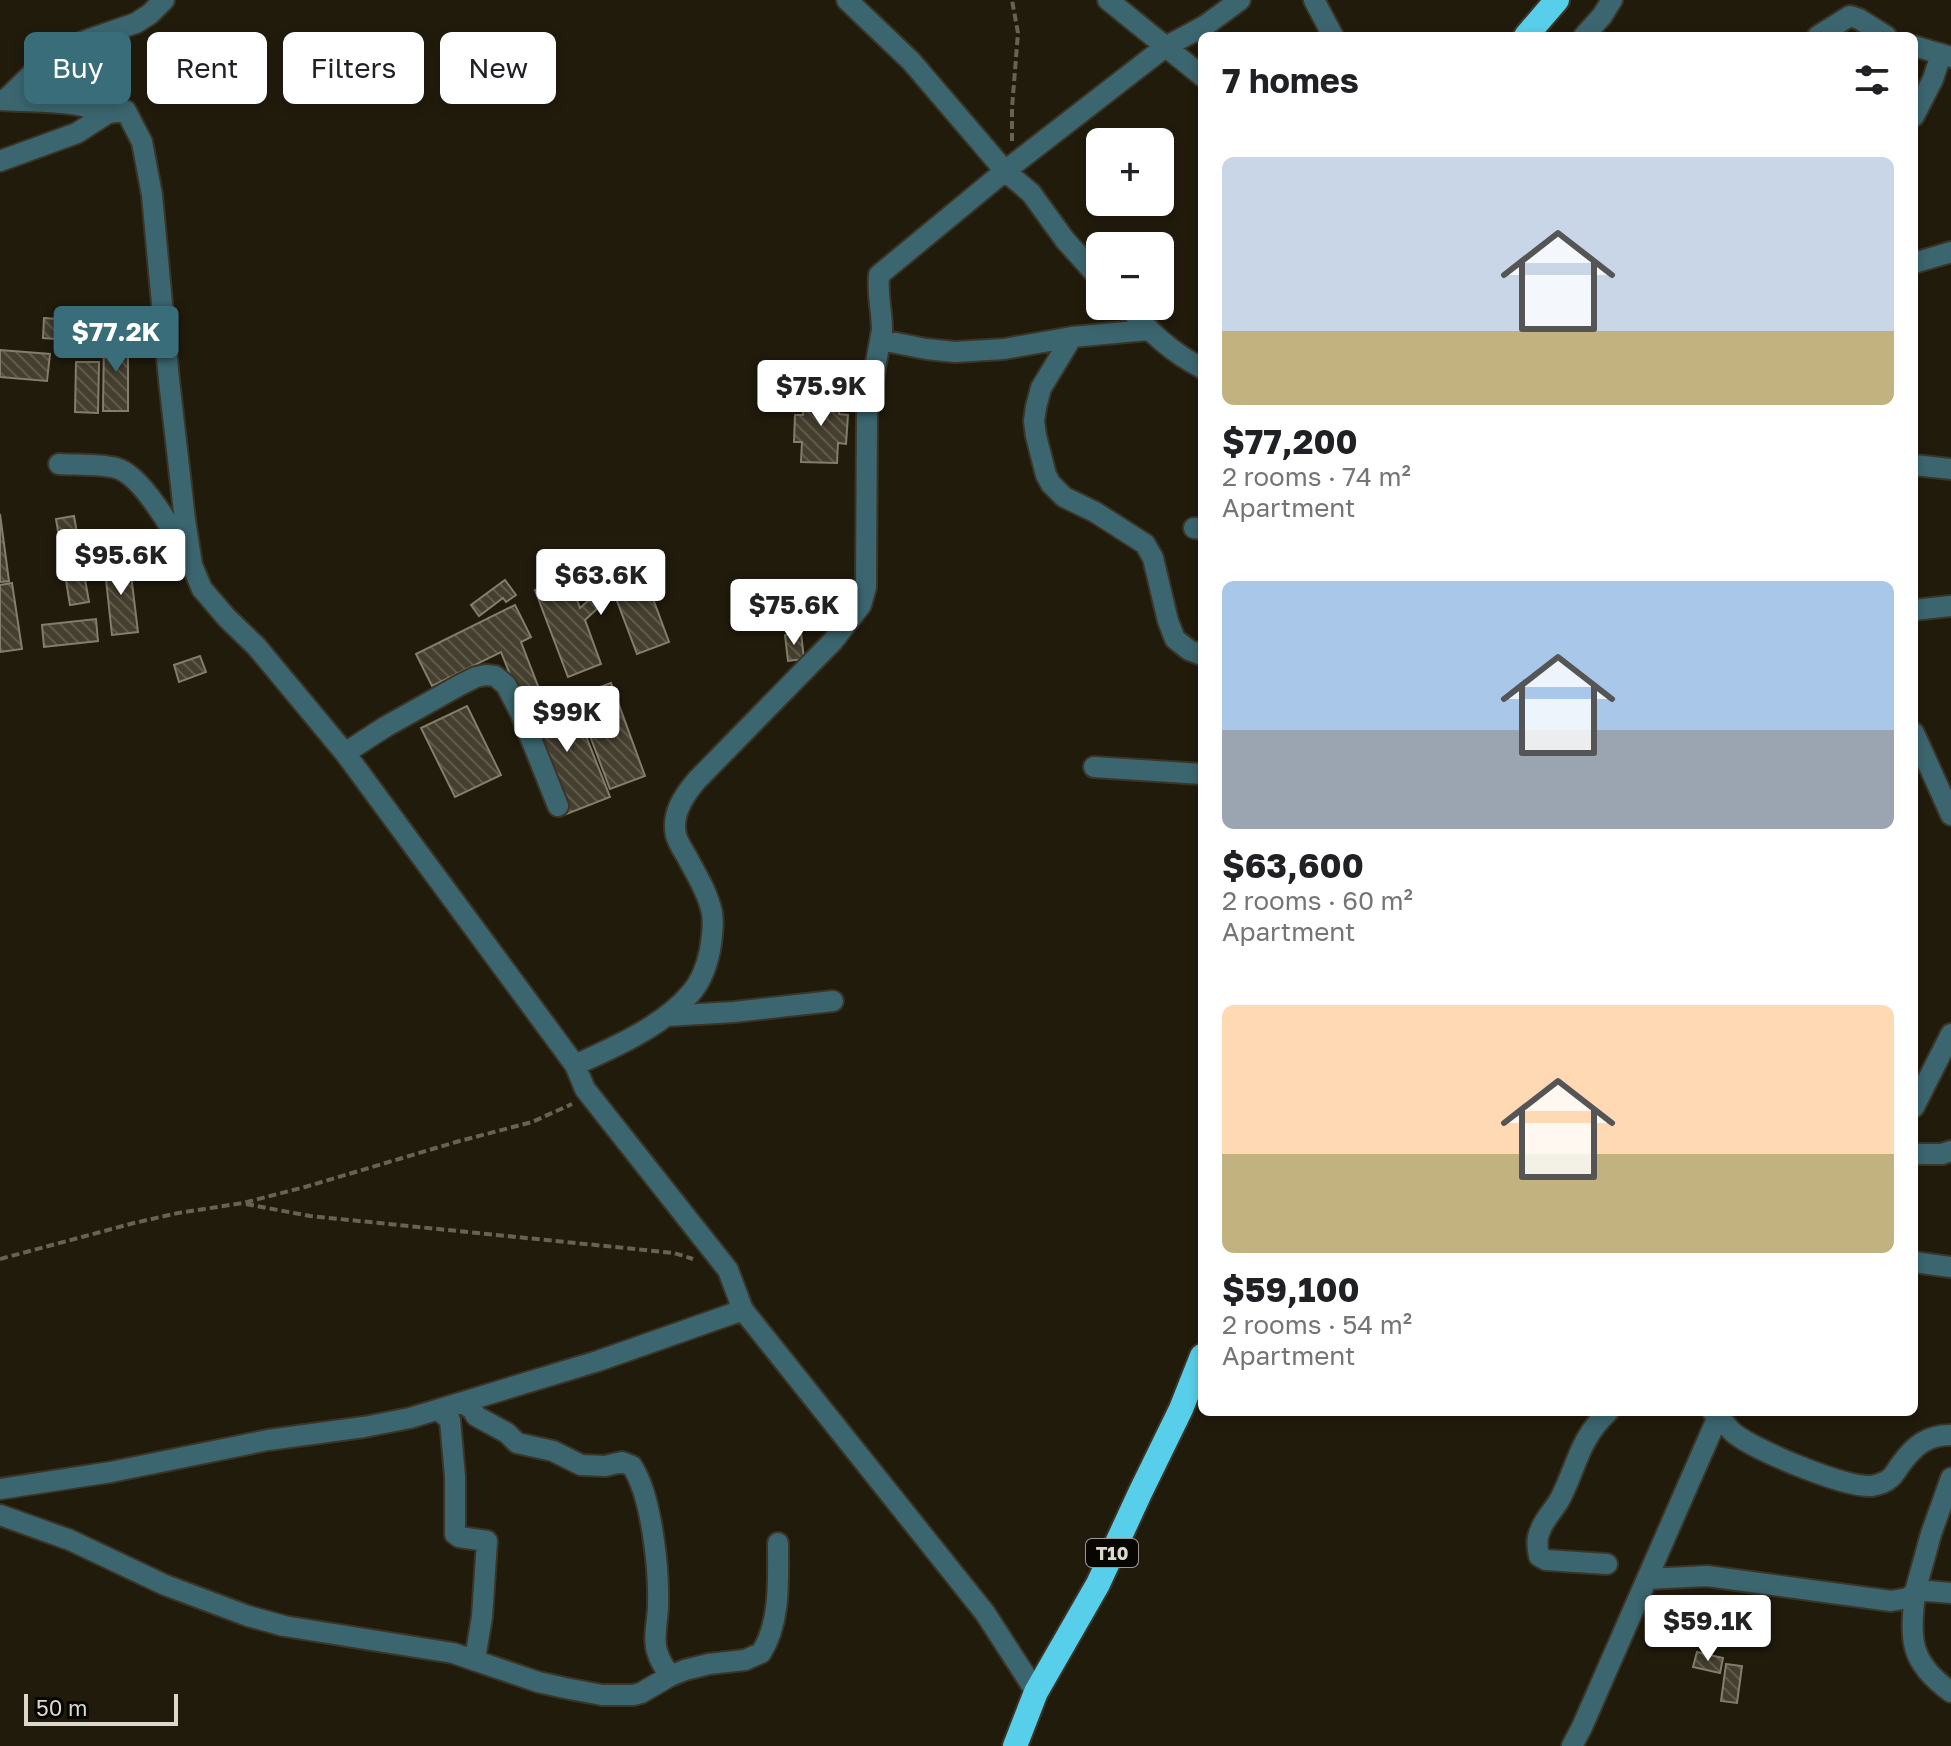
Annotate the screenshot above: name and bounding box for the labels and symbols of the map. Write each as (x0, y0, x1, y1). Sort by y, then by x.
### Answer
pin: $77.2K (51, 306, 181, 374)
pin: $75.9K (756, 360, 886, 428)
pin: $95.6K (56, 529, 186, 597)
pin: $63.6K (536, 549, 666, 617)
pin: $75.6K (729, 579, 859, 647)
pin: $99K (520, 686, 614, 754)
road number: T10 (1086, 1539, 1138, 1567)
pin: $59.1K (1643, 1595, 1773, 1663)
scale bar (24, 1690, 178, 1726)

